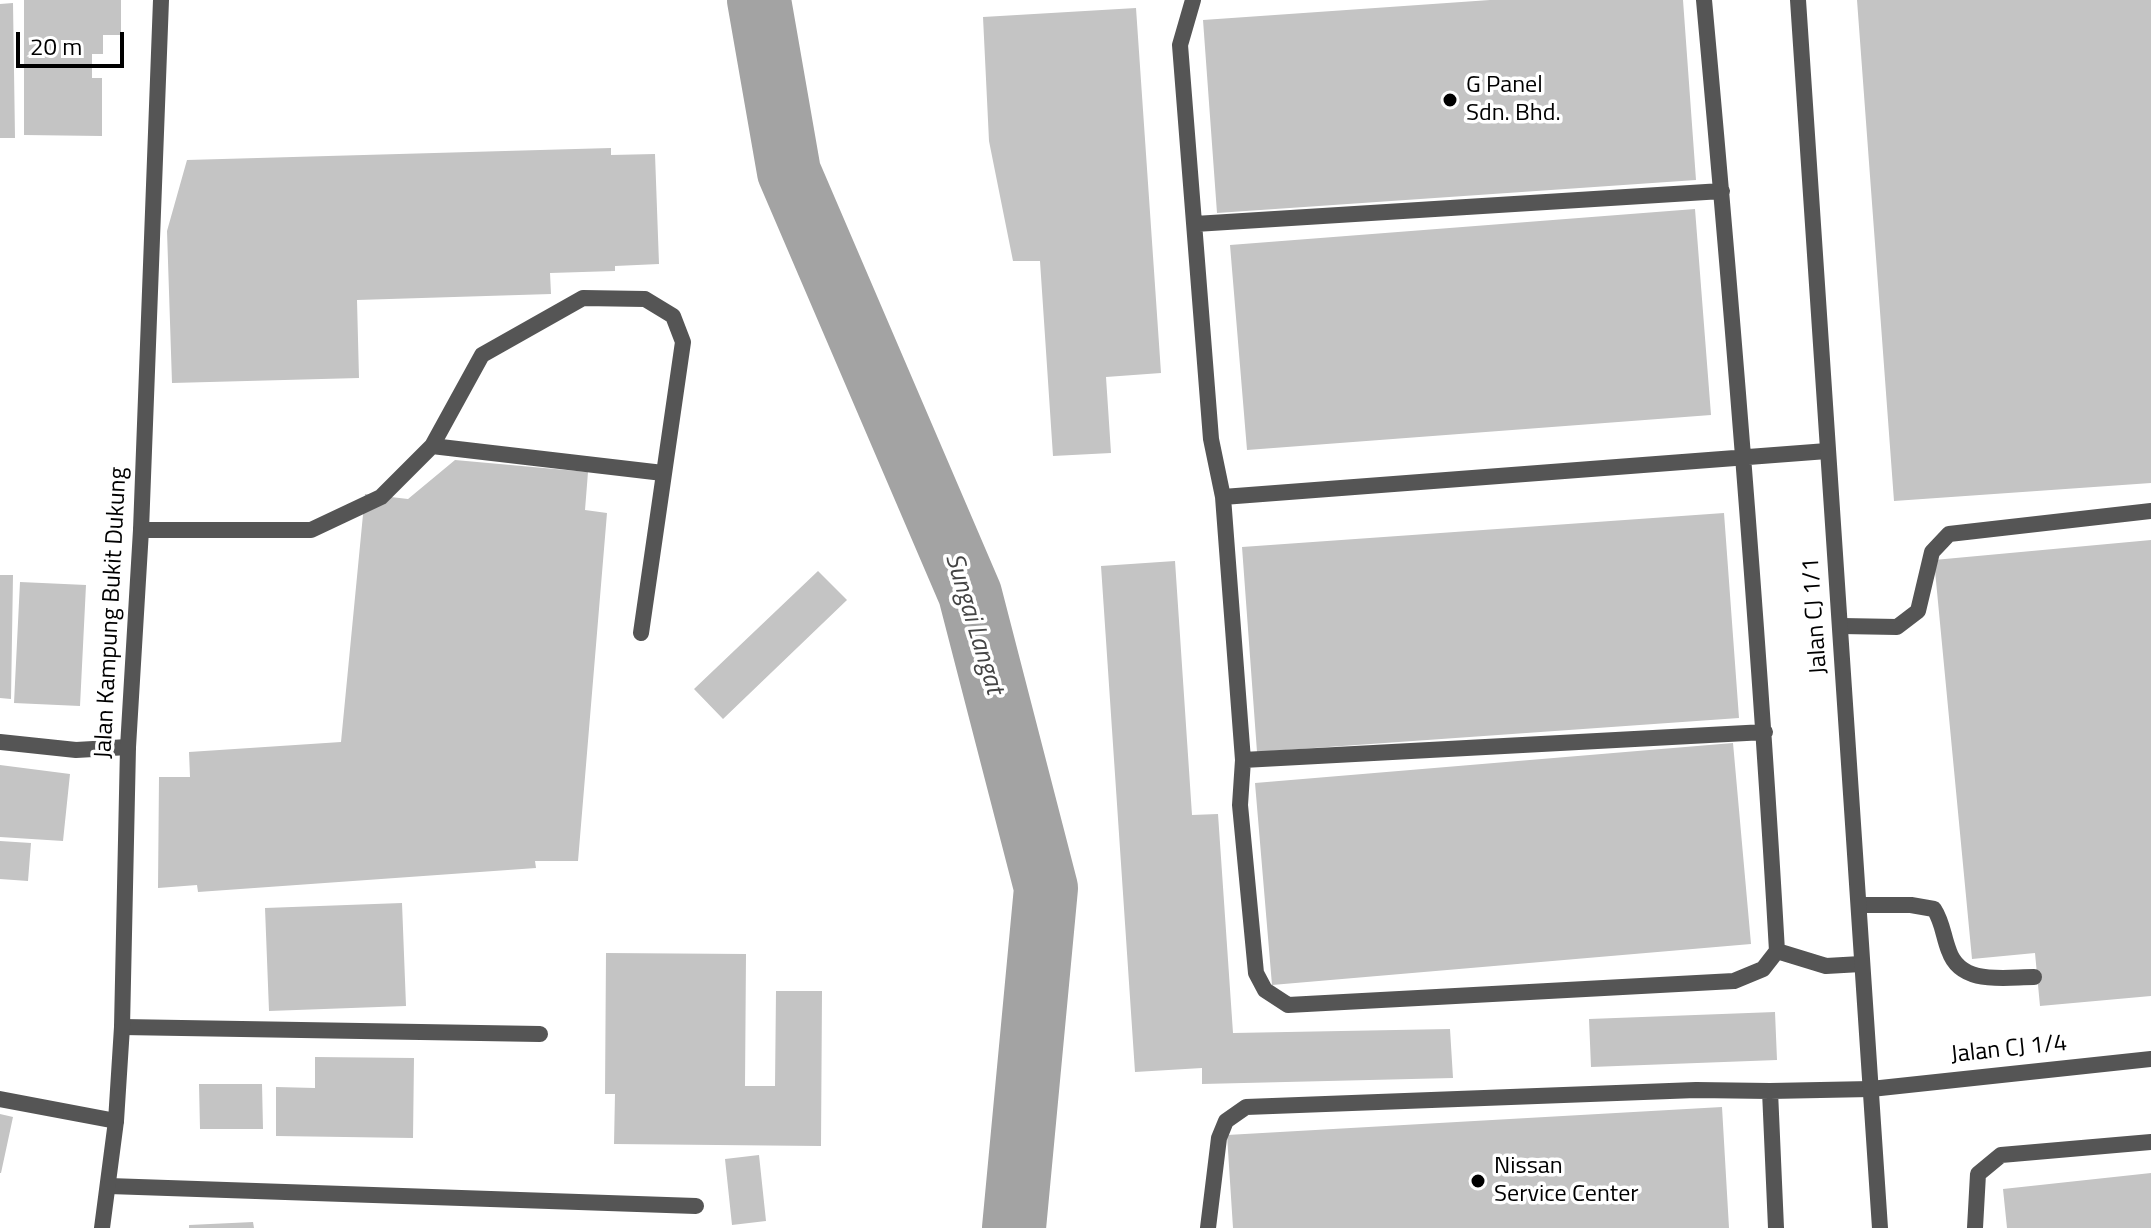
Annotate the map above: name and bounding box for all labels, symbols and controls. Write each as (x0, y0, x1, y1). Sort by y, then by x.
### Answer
scale bar (20, 16, 128, 66)
text: 20 m (30, 28, 82, 64)
place label: G Panel Sdn. Bhd. (1466, 72, 1561, 128)
marker: G Panel Sdn. Bhd. (1441, 91, 1459, 109)
street label: Jalan Kampung Bukit Dukung (90, 466, 134, 760)
water label: Sungai Langat (937, 550, 1009, 698)
street label: Jalan CJ 1/1 (1798, 557, 1834, 675)
street label: Jalan CJ 1/4 (1949, 1030, 2069, 1070)
place label: Nissan Service Center (1494, 1153, 1639, 1209)
marker: Nissan Service Center (1469, 1172, 1487, 1190)

